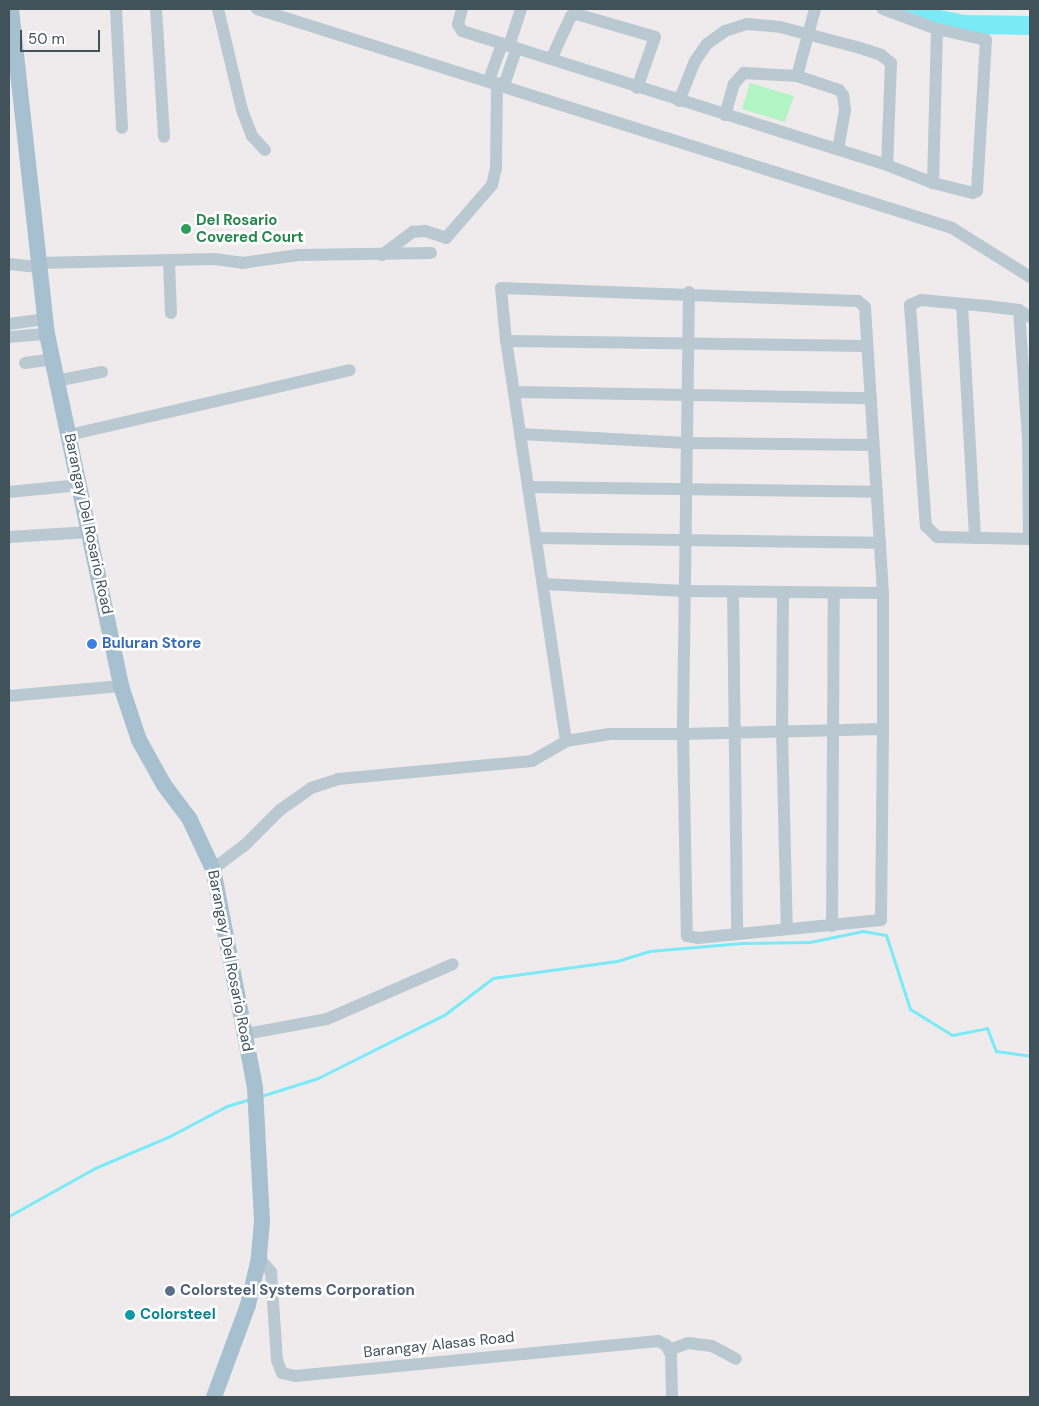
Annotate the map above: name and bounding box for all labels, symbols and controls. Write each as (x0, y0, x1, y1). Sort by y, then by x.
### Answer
scale bar (22, 20, 102, 52)
text: 50 m (28, 29, 65, 49)
place label: Del Rosario Covered Court (196, 211, 304, 246)
marker: Del Rosario Covered Court (180, 223, 192, 235)
street label: Barangay Del Rosario Road (60, 432, 116, 616)
place label: Buluran Store (102, 635, 201, 653)
marker: Buluran Store (86, 638, 98, 650)
street label: Barangay Del Rosario Road (204, 869, 256, 1053)
place label: Colorsteel Systems Corporation (180, 1282, 415, 1300)
marker: Colorsteel Systems Corporation (164, 1285, 176, 1297)
place label: Colorsteel (140, 1306, 216, 1324)
marker: Colorsteel (124, 1309, 136, 1321)
street label: Barangay Alasas Road (363, 1328, 515, 1362)

